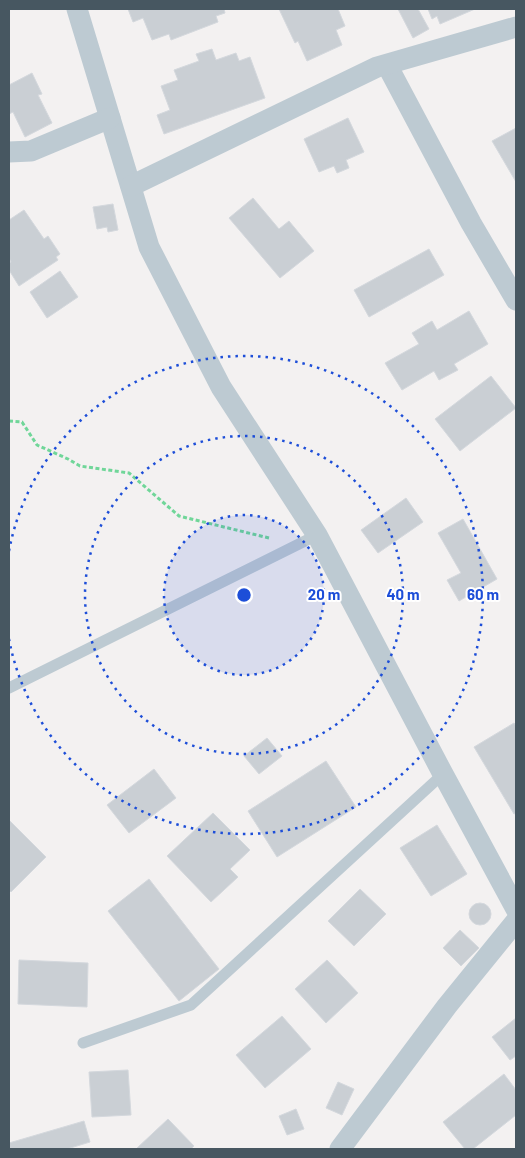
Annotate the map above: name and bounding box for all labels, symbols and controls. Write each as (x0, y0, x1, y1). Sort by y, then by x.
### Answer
text: 20 m (308, 585, 340, 603)
text: 40 m (386, 585, 420, 603)
text: 60 m (467, 585, 499, 603)
centre of rings (235, 586, 253, 604)

